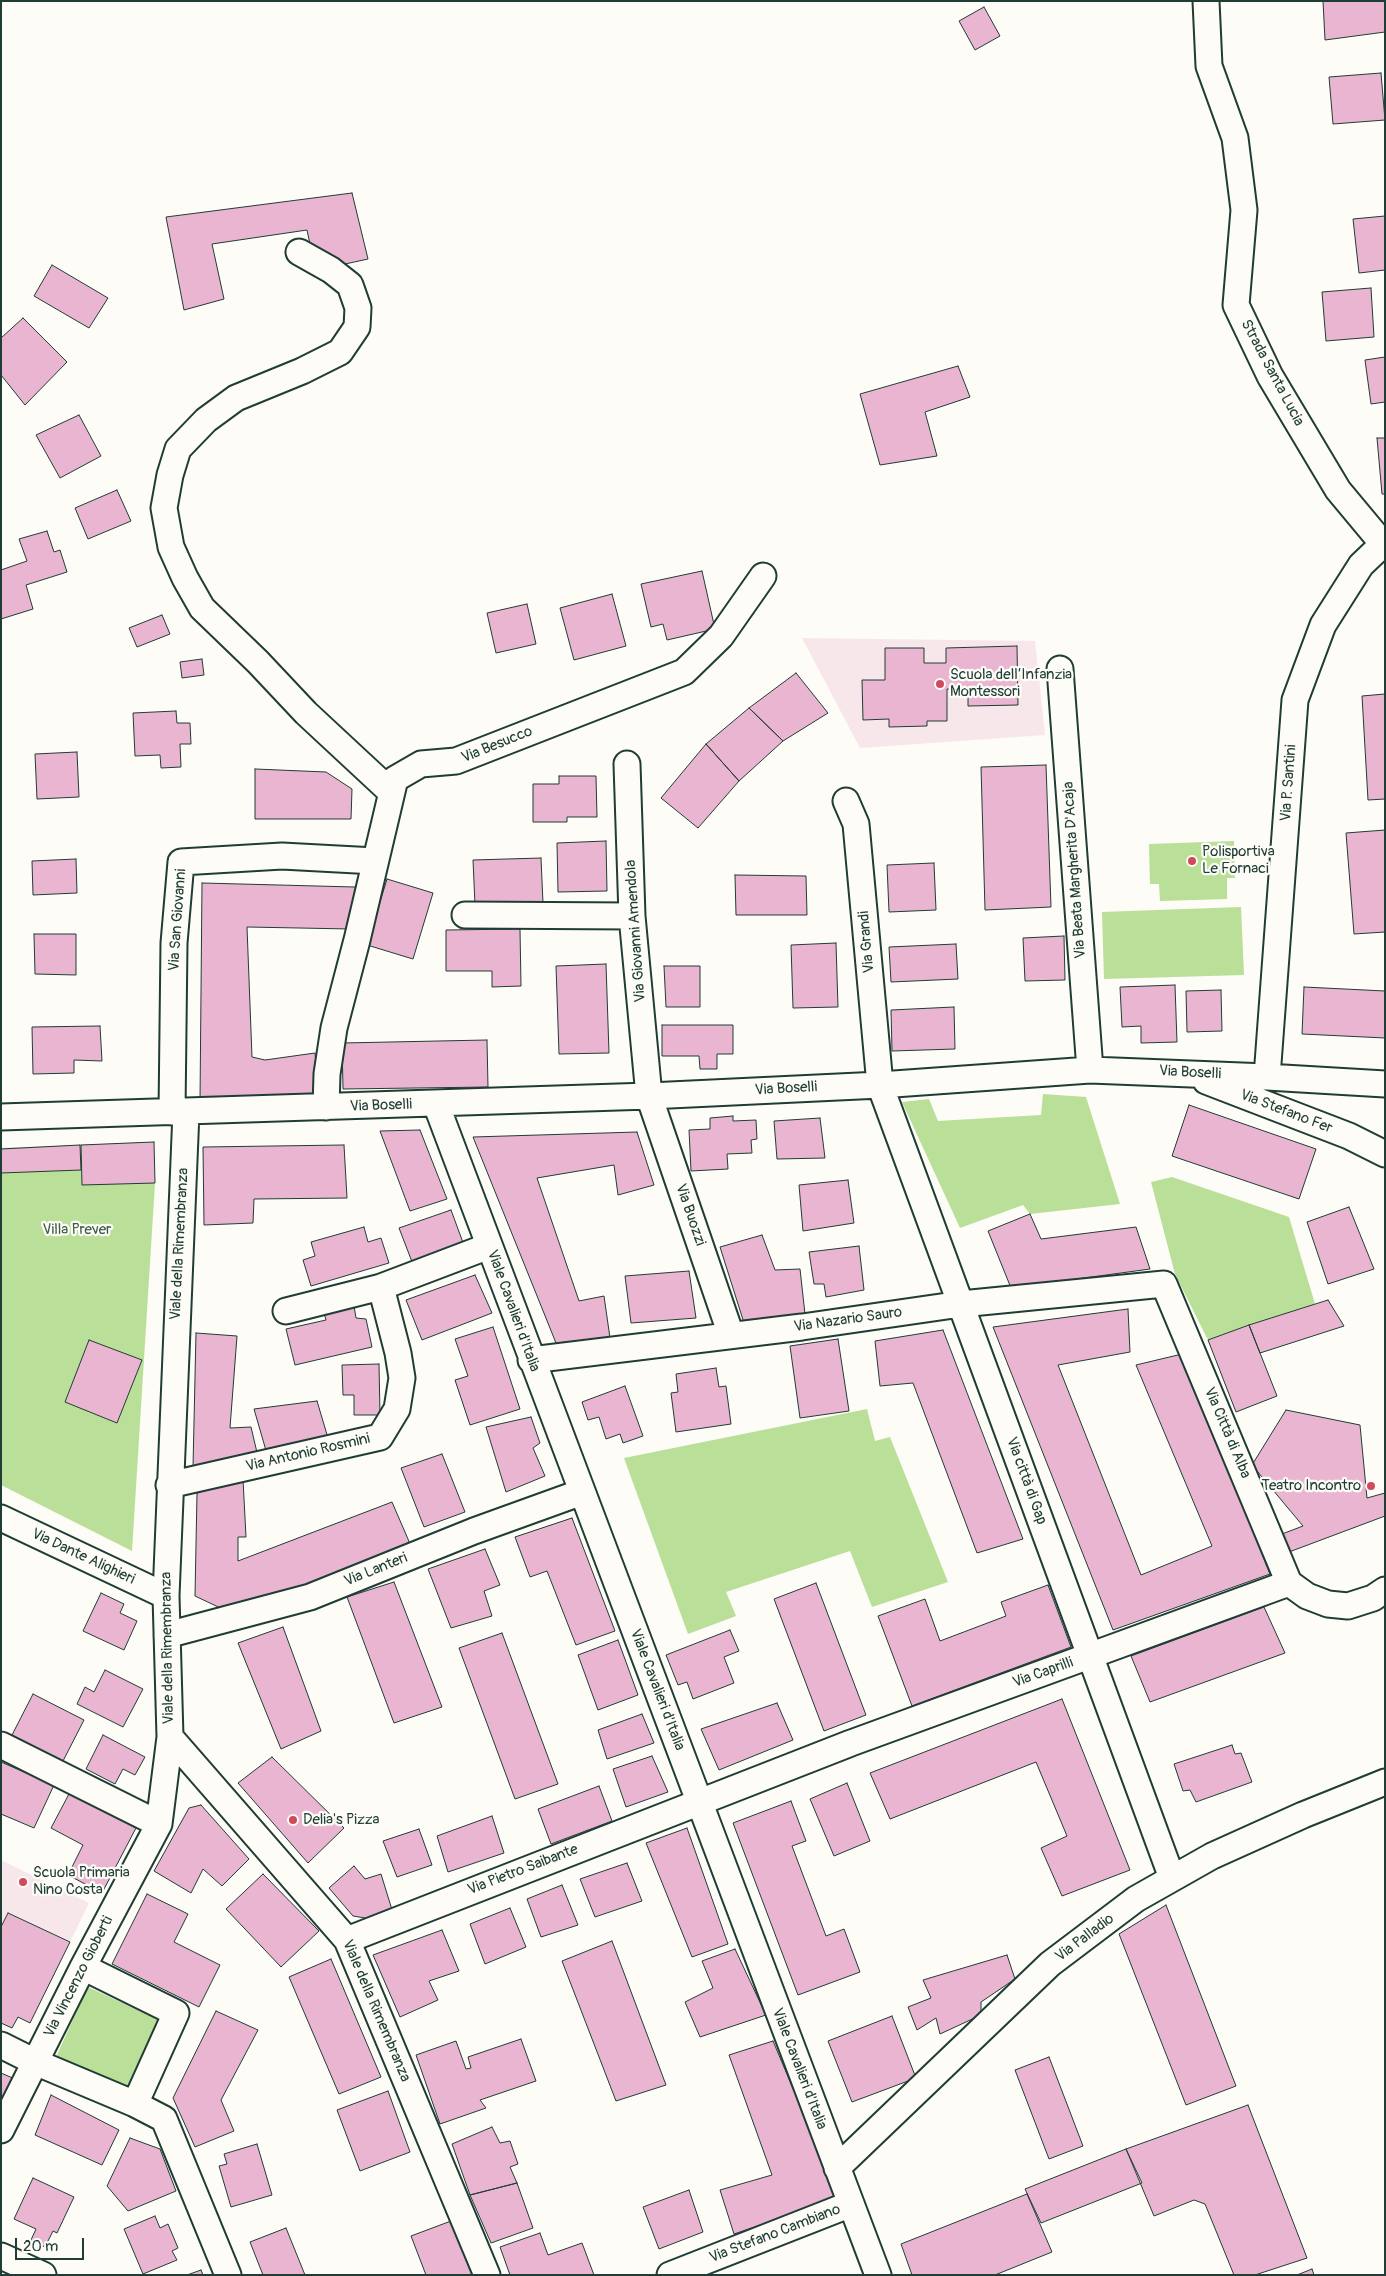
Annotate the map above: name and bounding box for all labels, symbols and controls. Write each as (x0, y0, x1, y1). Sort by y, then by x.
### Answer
street label: Strada Santa Lucia (1236, 317, 1308, 429)
place label: Scuola dell’Infanzia Montessori (950, 666, 1072, 701)
marker: Scuola dell’Infanzia Montessori (934, 678, 946, 690)
street label: Via Besucco (459, 723, 535, 767)
street label: Via P. Santini (1277, 744, 1301, 822)
street label: Via Beata Margherita D'Acaja (1060, 781, 1090, 959)
place label: Polisportiva Le Fornaci (1202, 843, 1275, 878)
marker: Polisportiva Le Fornaci (1186, 855, 1198, 867)
street label: Via Giovanni Amendola (622, 859, 650, 1003)
street label: Via San Giovanni (165, 868, 191, 972)
street label: Via Grandi (855, 910, 879, 974)
street label: Via Boselli (1158, 1062, 1222, 1084)
street label: Via Boselli (754, 1078, 818, 1100)
street label: Via Stefano Fer (1237, 1086, 1335, 1138)
street label: Via Boselli (350, 1096, 412, 1116)
street label: Viale della Rimembranza (167, 1167, 193, 1321)
street label: Via Buozzi (671, 1182, 709, 1248)
park label: Villa Prever (43, 1221, 111, 1239)
street label: Viale Cavalieri d'Italia (483, 1248, 543, 1374)
street label: Via Nazario Sauro (793, 1303, 903, 1337)
street label: Via Città di Alba (1200, 1385, 1254, 1481)
street label: Via Antonio Rosmini (244, 1430, 372, 1476)
street label: Via città di Gap (1002, 1435, 1050, 1527)
place label: Teatro Incontro (1262, 1477, 1361, 1495)
marker: Teatro Incontro (1365, 1480, 1377, 1492)
street label: Via Dante Alighieri (29, 1525, 137, 1589)
street label: Via Lanteri (342, 1549, 410, 1591)
street label: Viale della Rimembranza (158, 1572, 178, 1724)
street label: Viale Cavalieri d'Italia (626, 1627, 688, 1753)
street label: Via Caprilli (1010, 1654, 1076, 1692)
place label: Delia's Pizza (303, 1811, 379, 1829)
marker: Delia's Pizza (287, 1814, 299, 1826)
street label: Via Pietro Saibante (465, 1841, 581, 1899)
place label: Scuola Primaria Nino Costa (33, 1864, 130, 1899)
marker: Scuola Primaria Nino Costa (17, 1876, 29, 1888)
street label: Via Palladio (1052, 1910, 1118, 1966)
street label: Via Vincenzo Gioberti (41, 1913, 117, 2041)
street label: Viale della Rimembranza (338, 1937, 414, 2085)
street label: Viale Cavalieri d'Italia (768, 2006, 830, 2132)
street label: Via Stefano Cambiano (707, 2201, 843, 2267)
scale bar (18, 2228, 86, 2260)
text: 20 m (23, 2237, 58, 2256)

